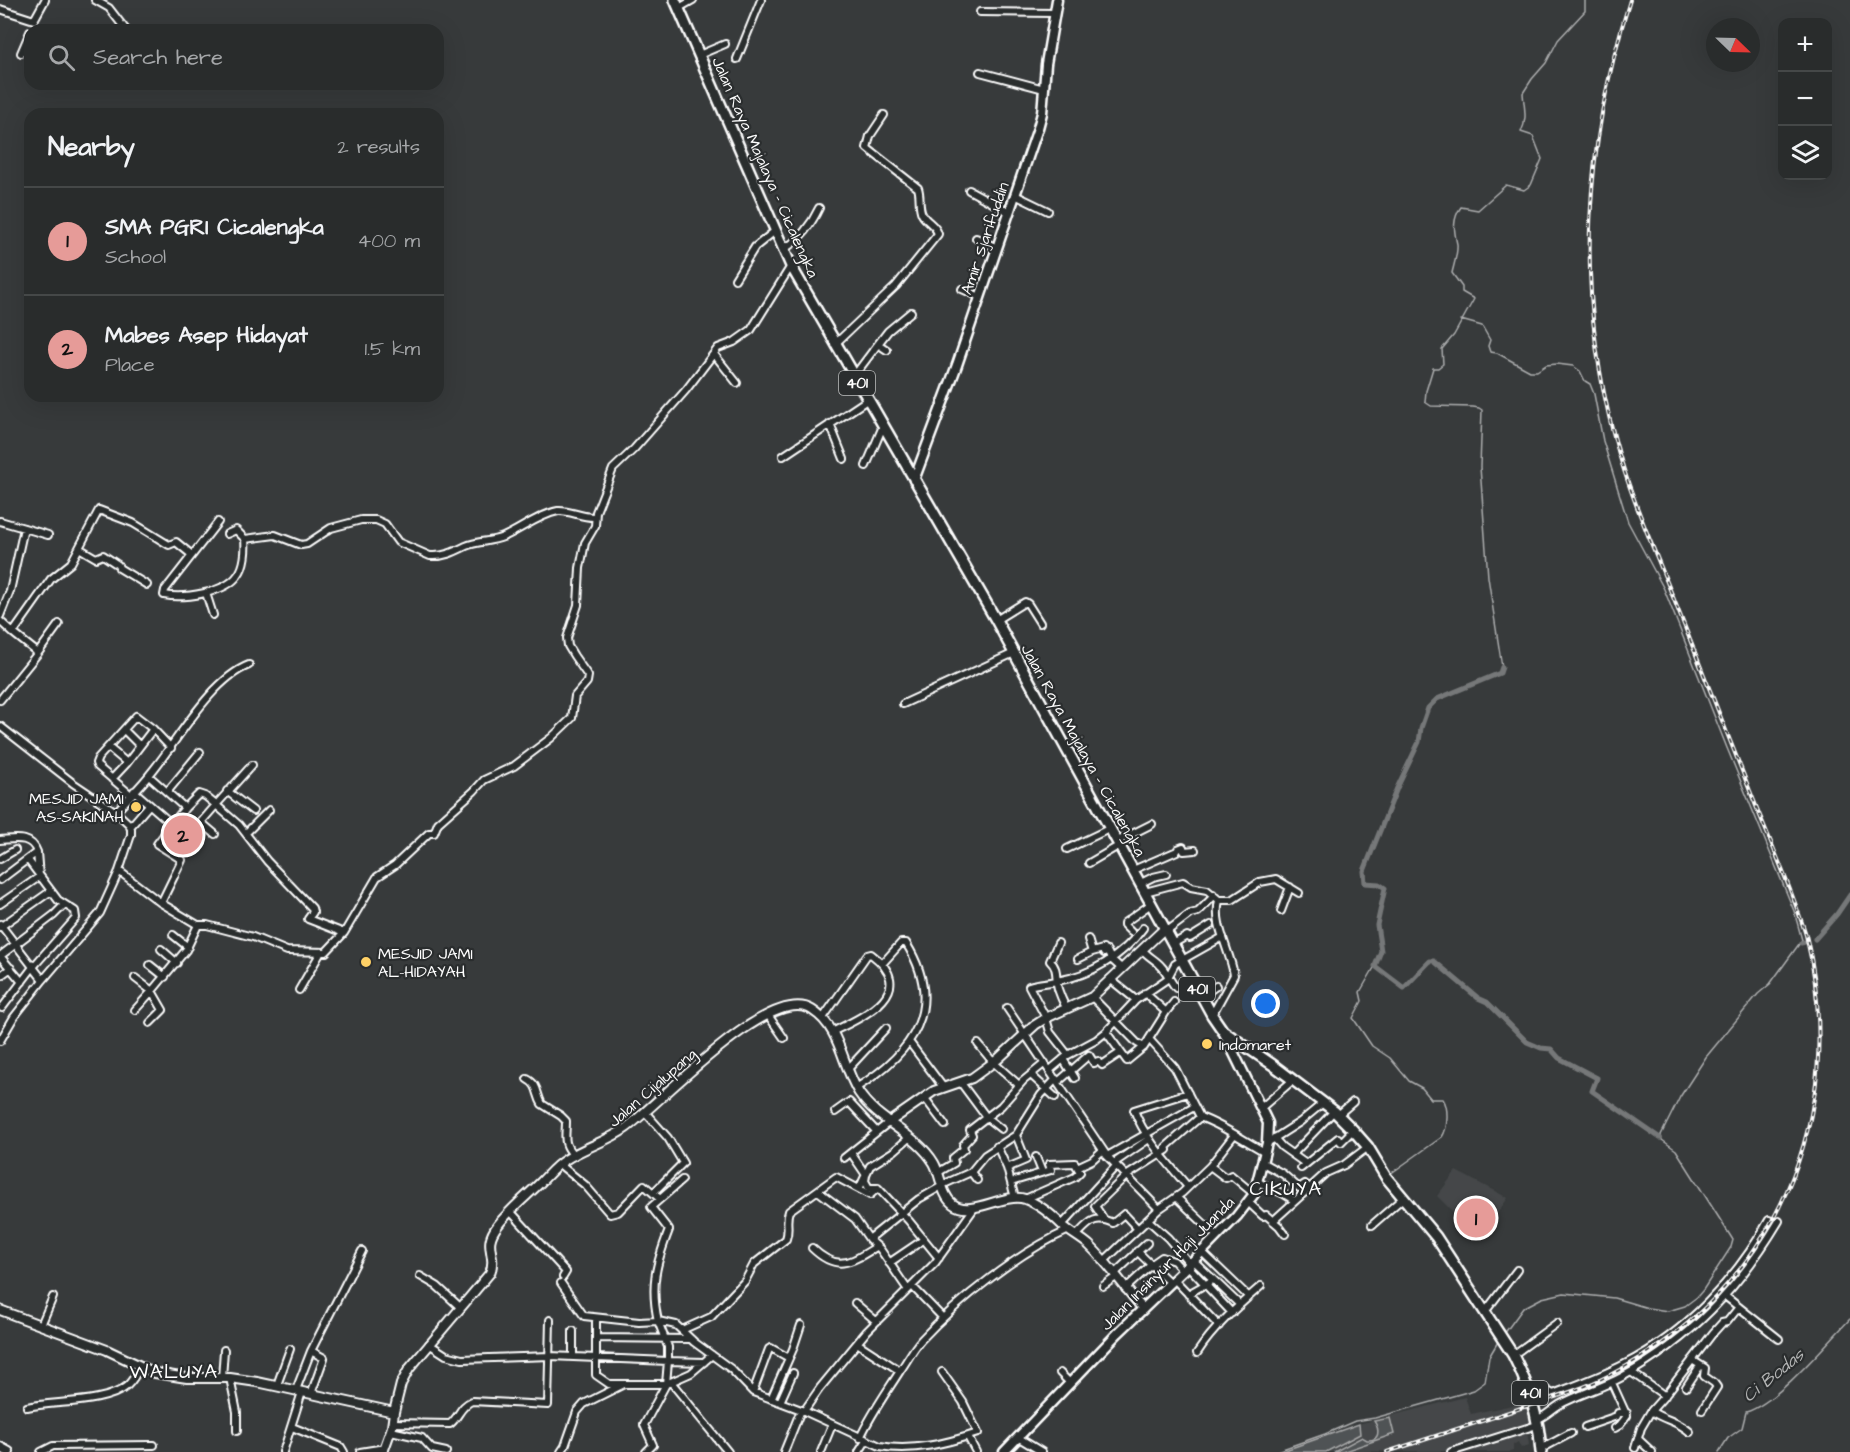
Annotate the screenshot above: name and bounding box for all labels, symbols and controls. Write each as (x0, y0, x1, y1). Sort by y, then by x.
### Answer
north arrow (1706, 18, 1760, 72)
map controls (1778, 18, 1832, 180)
button: + (1778, 18, 1832, 72)
search box (24, 24, 444, 90)
icon: search (45, 41, 78, 74)
text: Search here (93, 42, 223, 73)
street label: Jalan Raya Majalaya - Cicalengka (705, 53, 824, 282)
button: − (1778, 72, 1832, 126)
button: layers (1778, 126, 1832, 180)
text: Nearby (48, 129, 135, 165)
text: 2 results (337, 133, 420, 161)
street label: Amir Sjarifuddin (955, 179, 1014, 297)
text: SMA PGRI Cicalengka (105, 212, 324, 243)
text: 1 (66, 227, 69, 255)
text: 400 m (358, 227, 420, 255)
text: School (105, 243, 166, 271)
text: Mabes Asep Hidayat (105, 320, 308, 351)
text: 2 (62, 335, 73, 363)
text: 1.5 km (365, 335, 420, 363)
text: Place (105, 351, 155, 379)
road number: 401 (839, 371, 875, 395)
street label: Jalan Raya Majalaya - Cicalengka (1015, 640, 1151, 861)
place label: MESJID JAMI AS-SAKINAH (29, 788, 124, 828)
marker: MESJID JAMI AS-SAKINAH (129, 800, 143, 814)
pin: 2 (164, 812, 202, 858)
place label: MESJID JAMI AL-HIDAYAH (378, 943, 473, 983)
marker: MESJID JAMI AL-HIDAYAH (359, 955, 373, 969)
road number: 401 (1179, 977, 1215, 1001)
your location (1251, 989, 1280, 1018)
place label: Indomaret (1219, 1034, 1292, 1056)
marker: Indomaret (1200, 1037, 1214, 1051)
street label: Jalan Cijalupang (604, 1043, 702, 1133)
district label: CIKUYA (1249, 1175, 1323, 1203)
street label: Jalan Insinyur Haji Juanda (1096, 1192, 1240, 1336)
pin: 1 (1456, 1196, 1496, 1240)
water label: Ci Bodas (1737, 1342, 1810, 1408)
district label: WALUYA (129, 1358, 219, 1386)
road number: 401 (1512, 1381, 1548, 1405)

